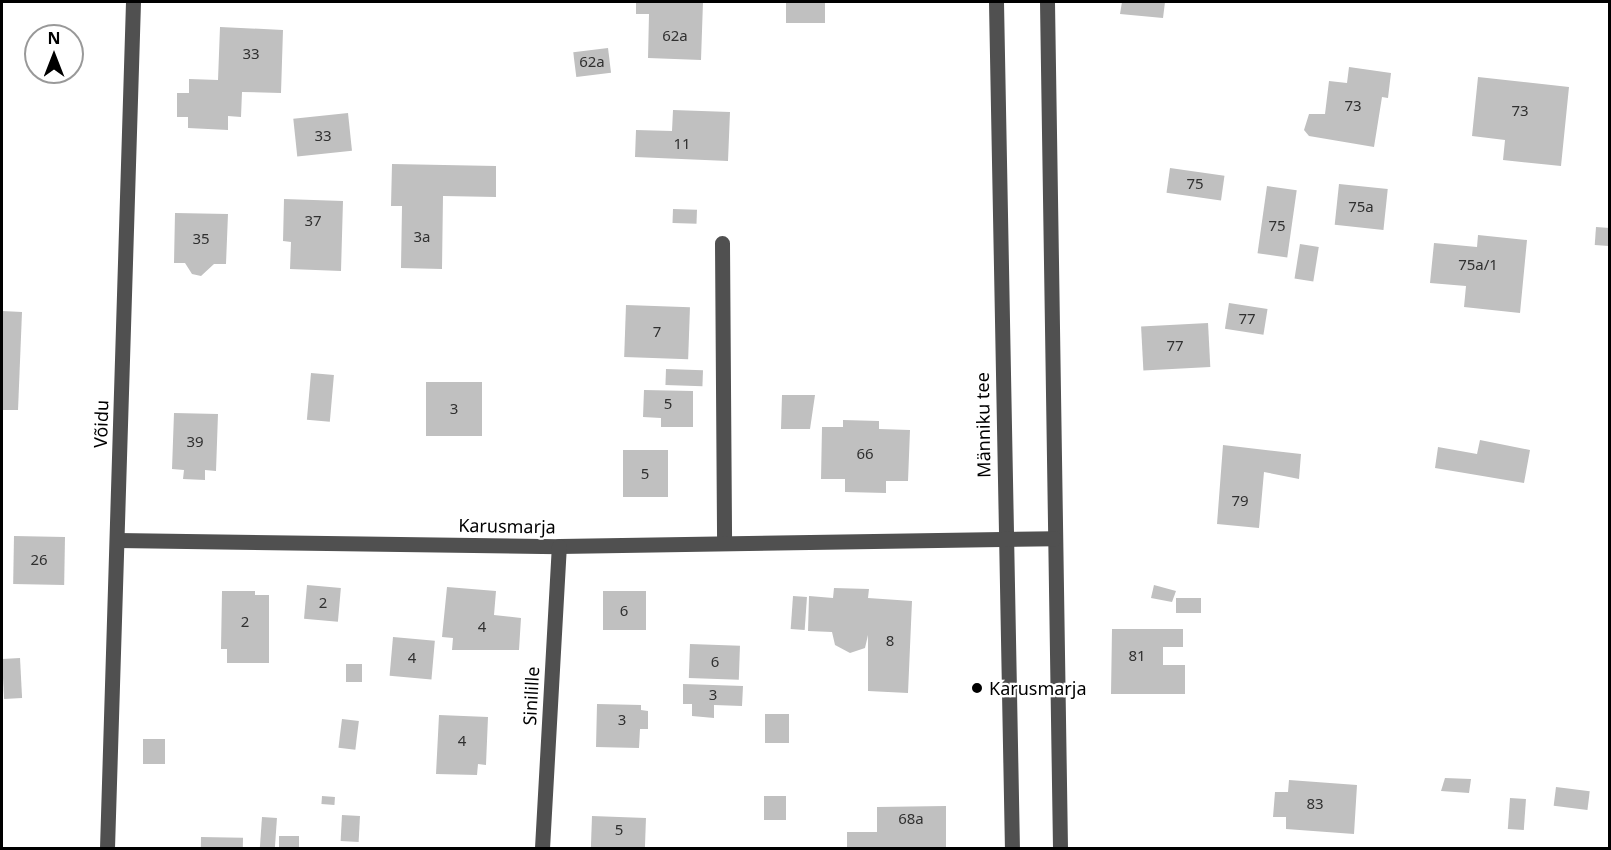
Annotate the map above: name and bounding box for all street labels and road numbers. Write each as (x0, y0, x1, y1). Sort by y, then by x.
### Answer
street label: Männiku tee (971, 372, 995, 478)
street label: Võidu (89, 400, 113, 448)
street label: Karusmarja (458, 514, 556, 538)
street label: Sinilille (519, 666, 543, 726)

